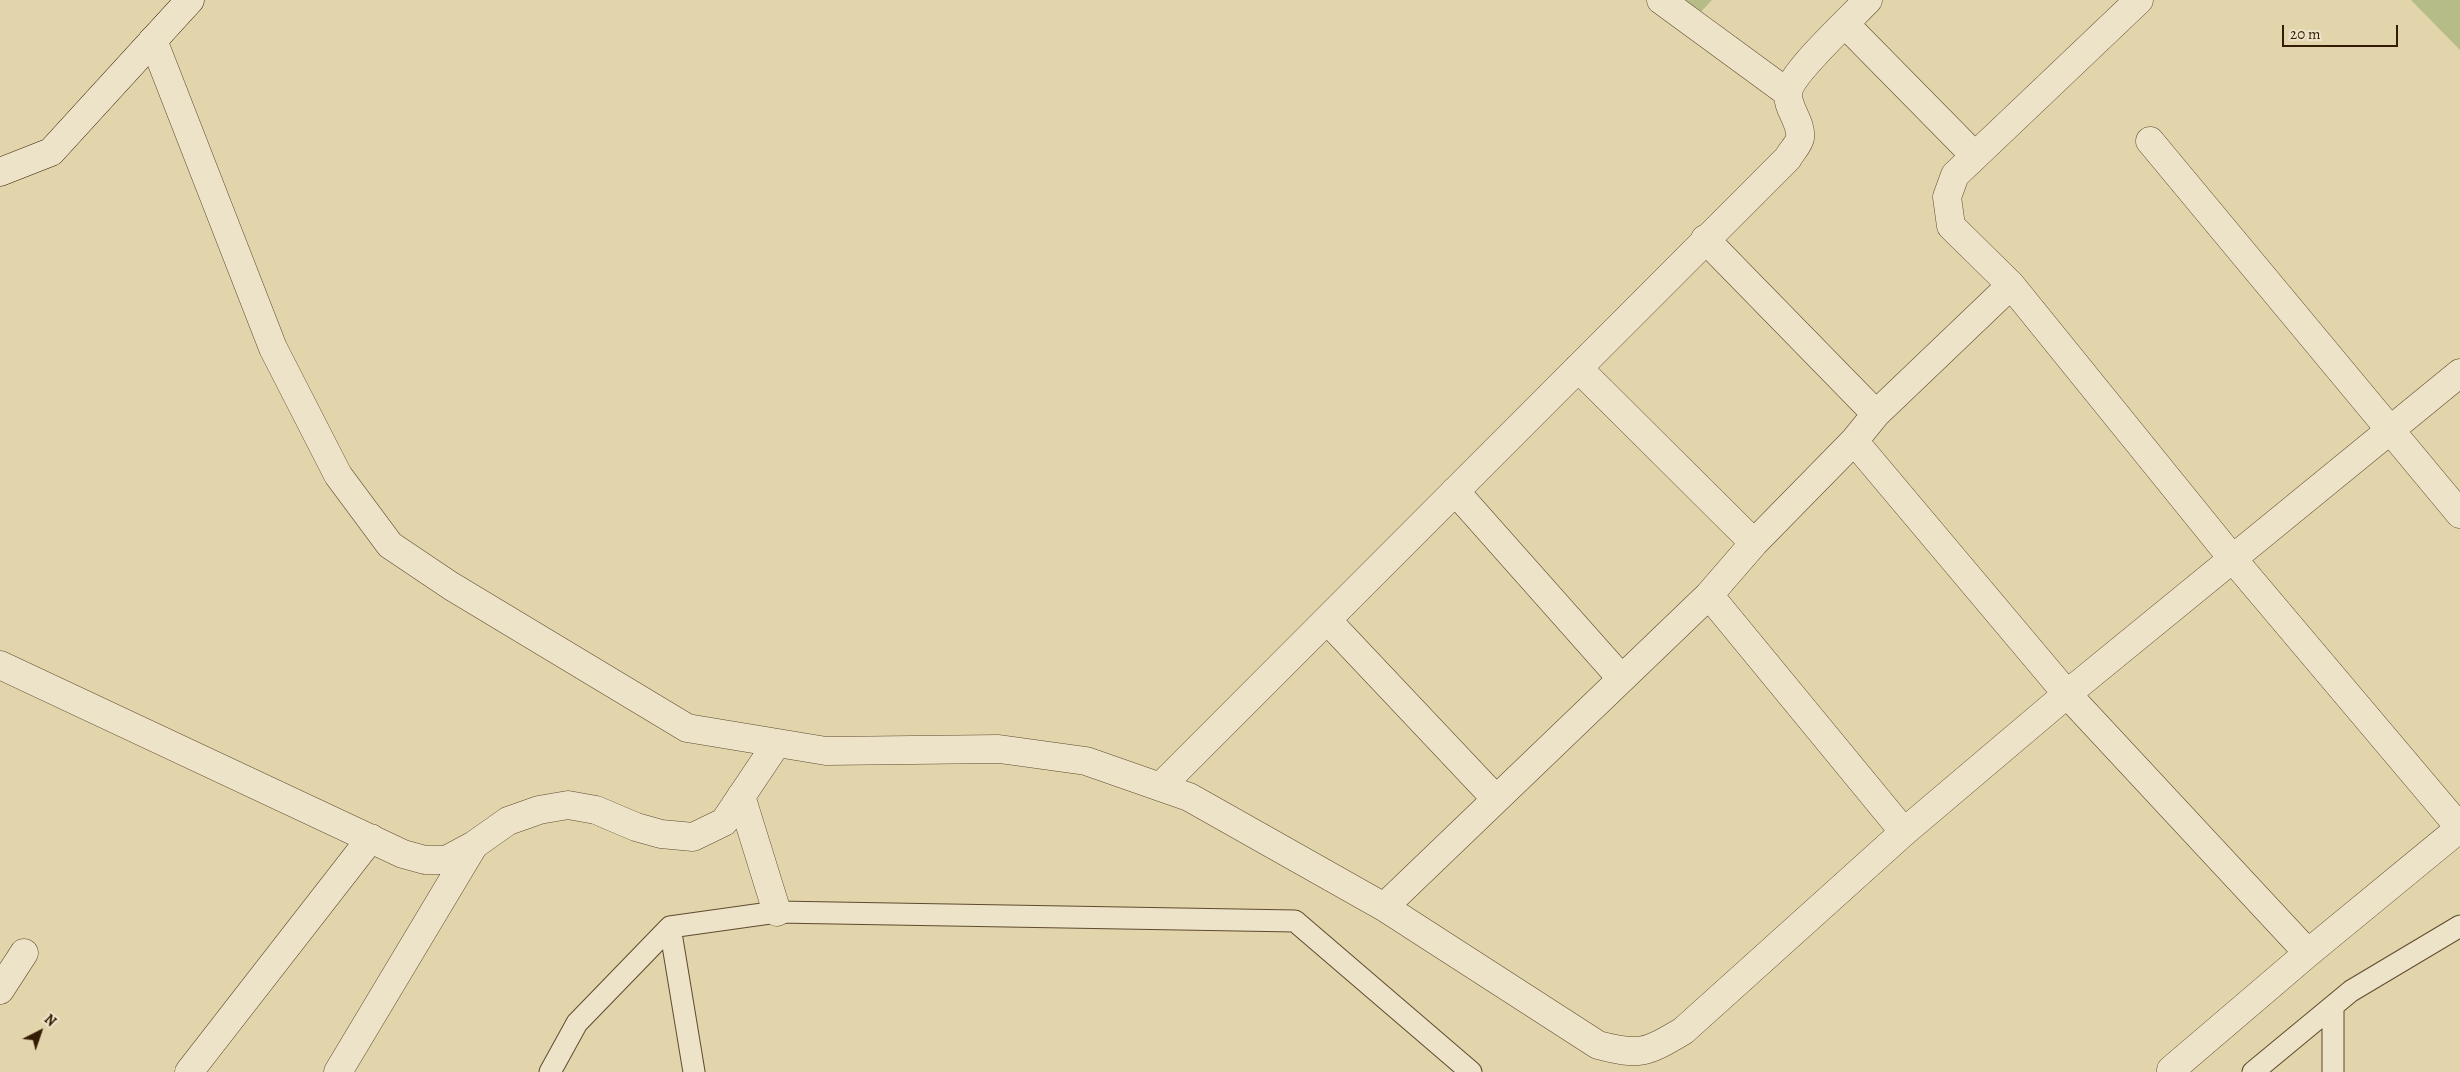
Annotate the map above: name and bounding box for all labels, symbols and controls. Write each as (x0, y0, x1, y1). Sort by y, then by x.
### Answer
scale bar (2285, 15, 2401, 47)
text: 20 m (2290, 24, 2321, 44)
north arrow (15, 1007, 65, 1057)
text: N (40, 1010, 60, 1031)

